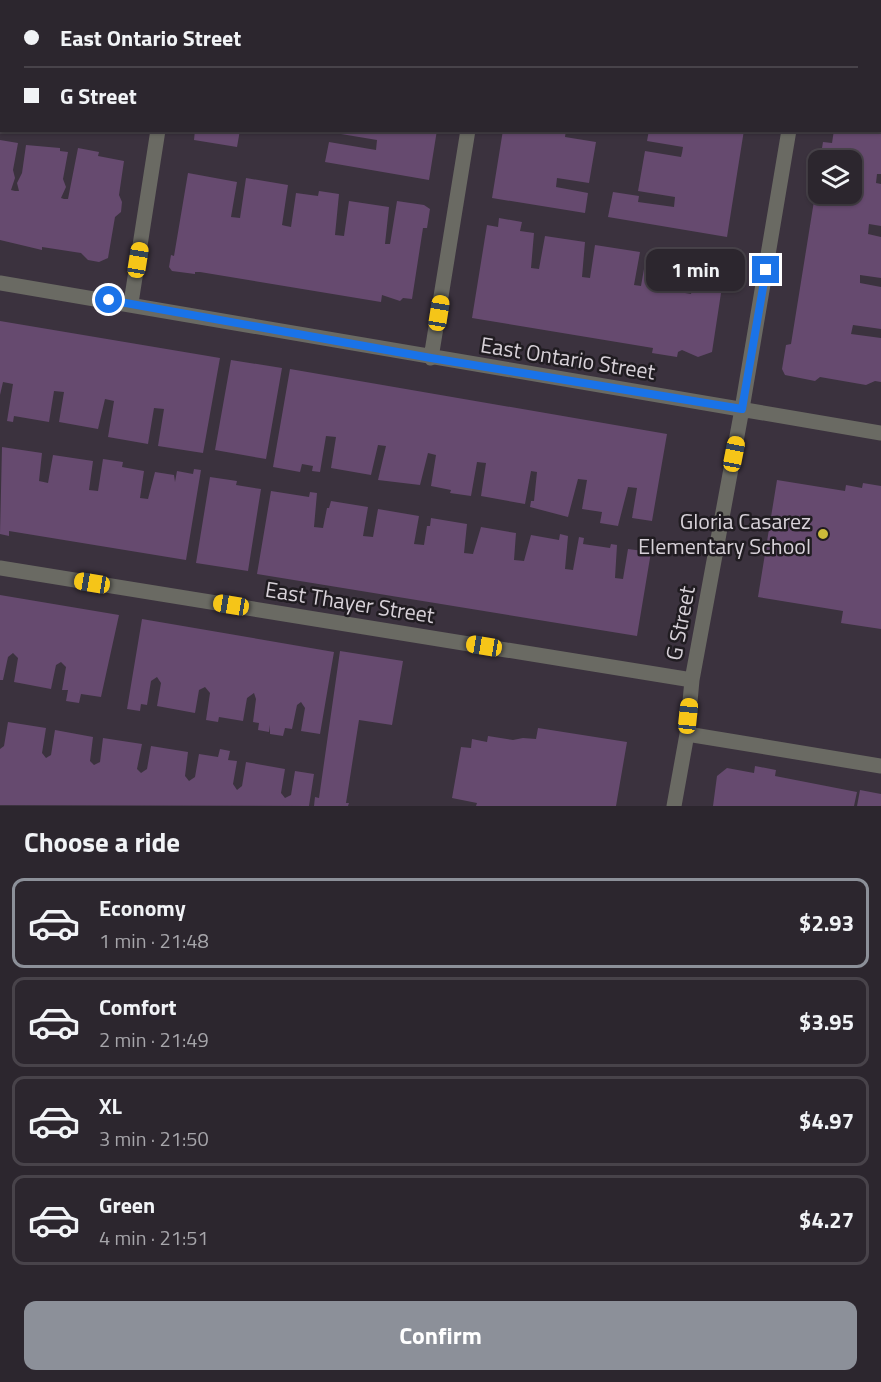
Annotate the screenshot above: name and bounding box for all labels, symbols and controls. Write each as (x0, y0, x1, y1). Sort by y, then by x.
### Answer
text: East Ontario Street (60, 21, 241, 55)
text: G Street (60, 79, 137, 113)
map controls (808, 150, 862, 204)
button: layers (808, 150, 862, 204)
car (126, 241, 150, 279)
callout: 1 min (646, 249, 745, 291)
text: 1 min (671, 254, 720, 285)
route end (752, 256, 779, 283)
route start (95, 286, 122, 313)
car (427, 294, 451, 332)
street label: East Ontario Street (478, 327, 658, 389)
car (722, 435, 746, 473)
place label: Gloria Casarez Elementary School (638, 504, 811, 563)
marker: Gloria Casarez Elementary School (816, 527, 830, 541)
car (73, 571, 111, 595)
street label: East Thayer Street (263, 572, 437, 632)
street label: G Street (656, 583, 704, 663)
car (212, 593, 250, 617)
car (465, 634, 503, 658)
car (677, 697, 699, 735)
text: Choose a ride (24, 821, 180, 862)
text: Economy (99, 891, 186, 925)
icon: car (27, 896, 81, 950)
text: $2.93 (799, 906, 854, 940)
text: 1 min · 21:48 (99, 925, 209, 956)
text: Comfort (99, 990, 177, 1024)
icon: car (27, 995, 81, 1049)
text: $3.95 (799, 1005, 854, 1039)
text: 2 min · 21:49 (99, 1024, 209, 1055)
text: XL (99, 1089, 122, 1123)
icon: car (27, 1094, 81, 1148)
text: $4.97 (799, 1104, 854, 1138)
text: 3 min · 21:50 (99, 1123, 209, 1154)
text: Green (99, 1188, 155, 1222)
icon: car (27, 1193, 81, 1247)
text: $4.27 (799, 1203, 854, 1237)
text: 4 min · 21:51 (99, 1222, 209, 1253)
button: Confirm (24, 1301, 857, 1370)

